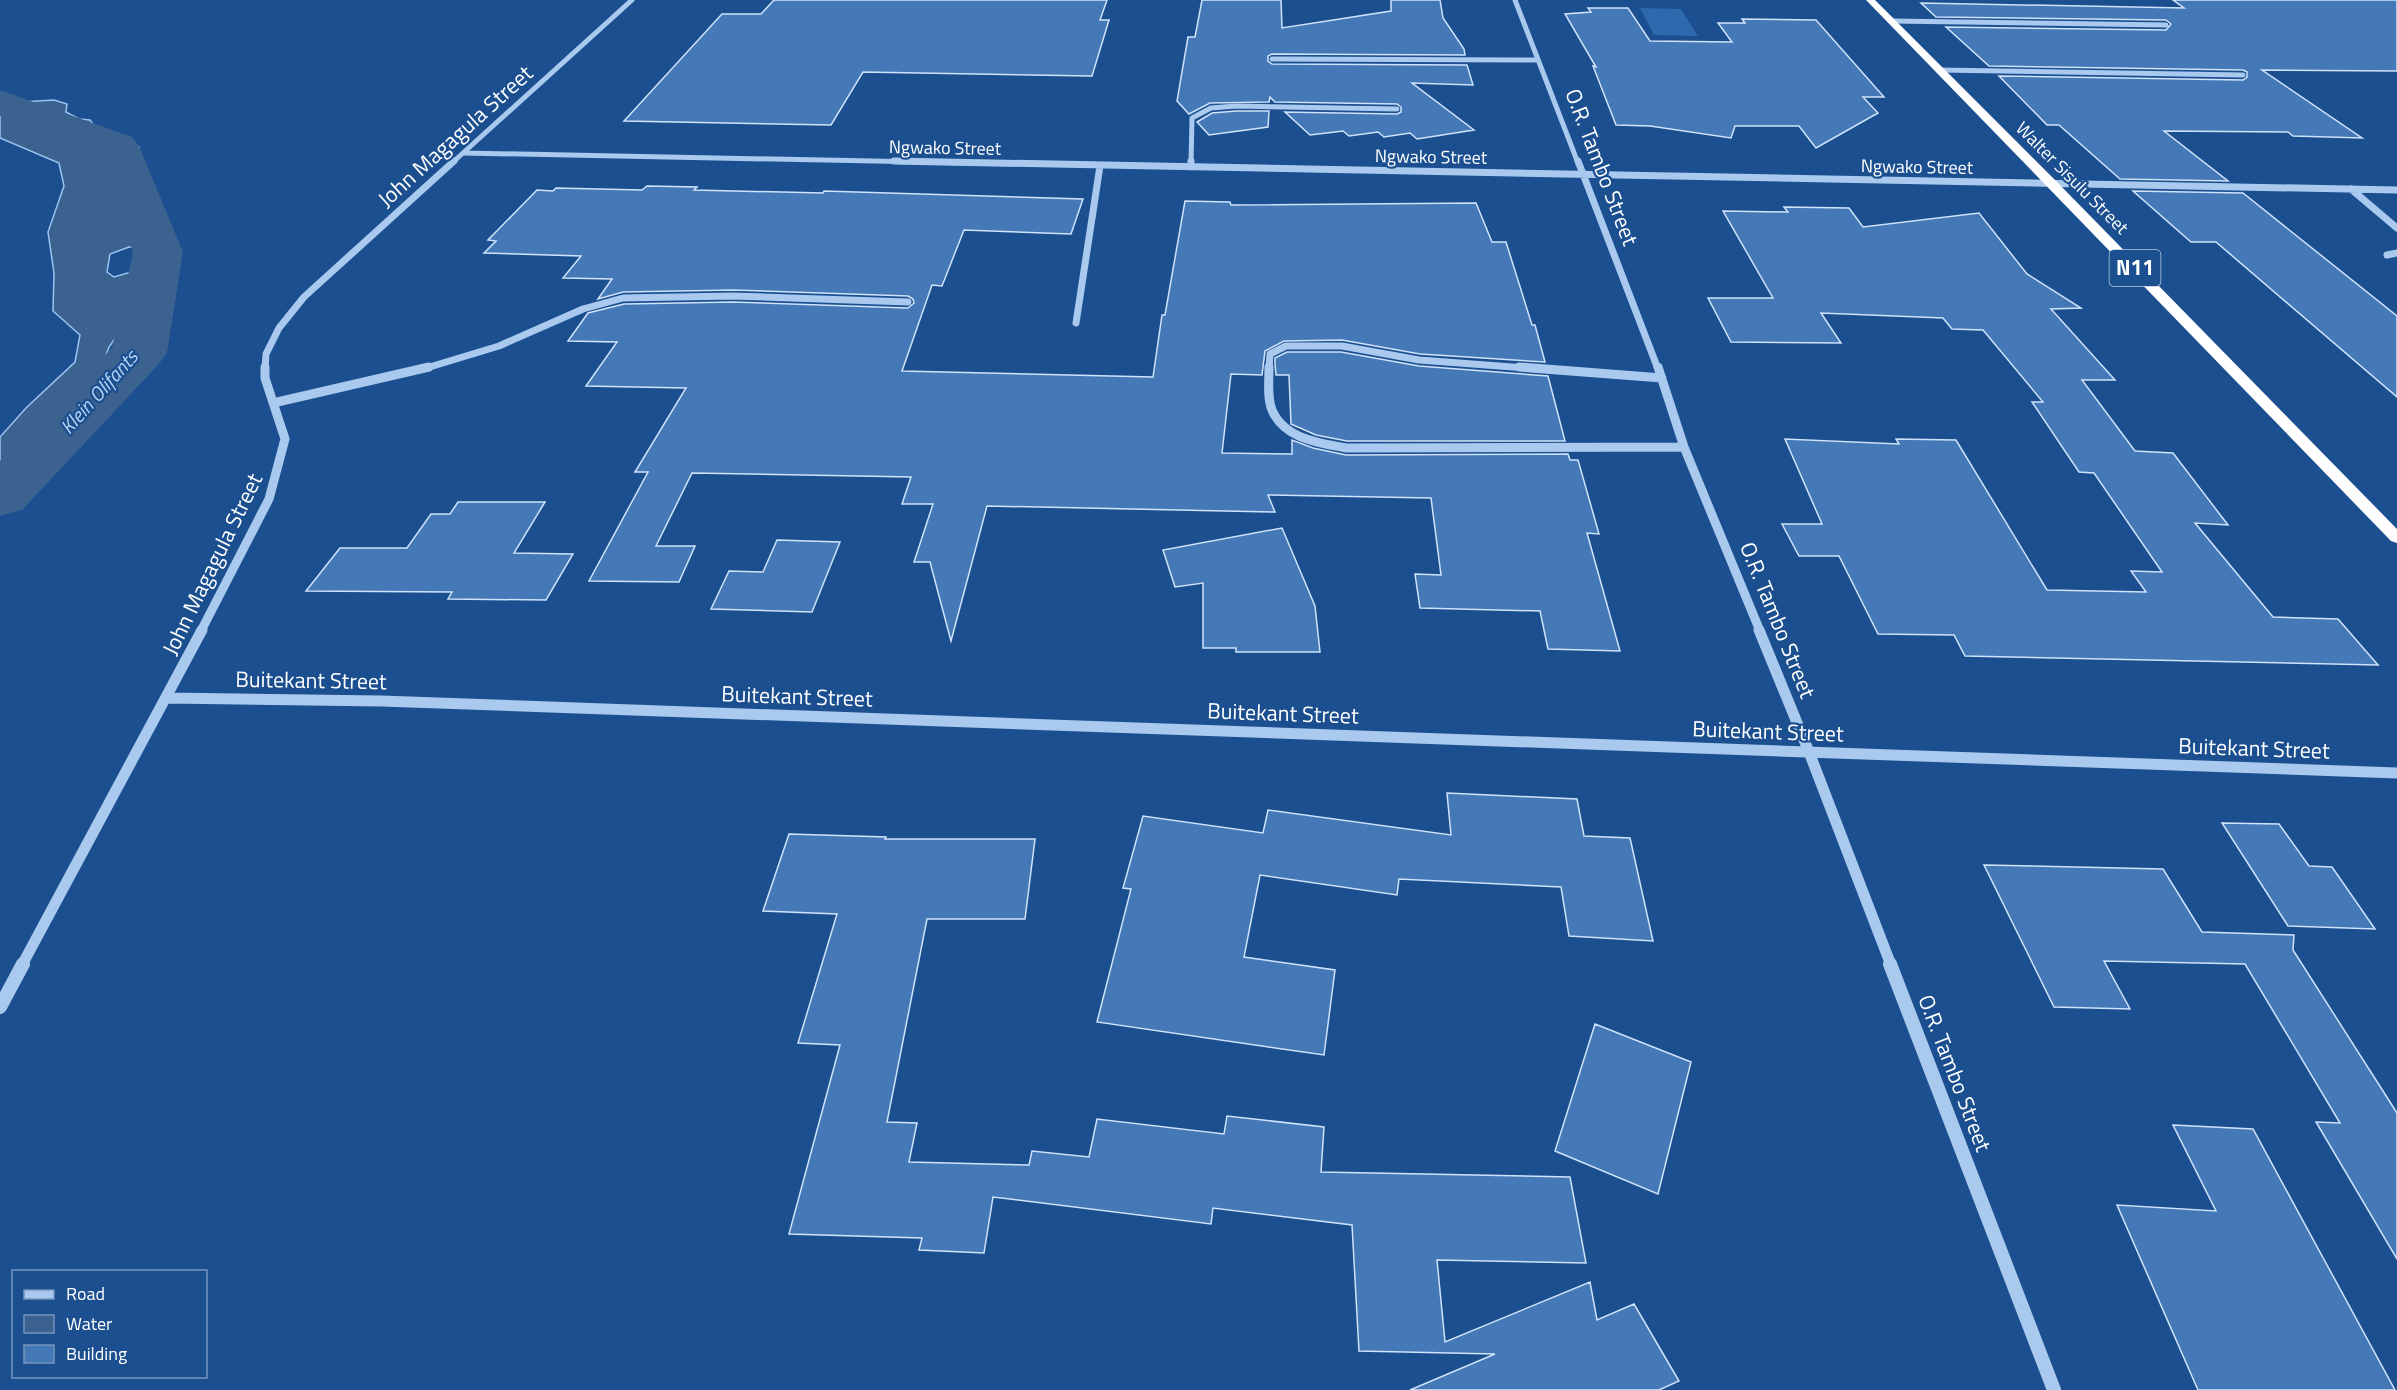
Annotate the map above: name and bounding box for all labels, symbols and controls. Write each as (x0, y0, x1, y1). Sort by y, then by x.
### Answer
street label: John Magagula Street (370, 57, 540, 215)
street label: O.R. Tambo Street (1556, 83, 1648, 251)
street label: Walter Sisulu Street (2010, 115, 2135, 241)
street label: Ngwako Street (889, 133, 1002, 162)
street label: Ngwako Street (1375, 142, 1488, 171)
street label: Ngwako Street (1861, 152, 1974, 181)
road number: N11 (2110, 250, 2160, 286)
water label: Klein Olifants (52, 342, 146, 441)
street label: John Magagula Street (153, 467, 271, 661)
street label: O.R. Tambo Street (1731, 537, 1825, 704)
street label: Buitekant Street (235, 662, 387, 698)
street label: Buitekant Street (721, 676, 874, 716)
street label: Buitekant Street (1207, 693, 1360, 733)
street label: Buitekant Street (1692, 711, 1845, 751)
street label: Buitekant Street (2178, 728, 2331, 768)
street label: O.R. Tambo Street (1909, 989, 2001, 1157)
legend (12, 1270, 207, 1378)
text: Road (66, 1280, 105, 1307)
text: Water (66, 1310, 112, 1337)
text: Building (66, 1340, 127, 1367)

